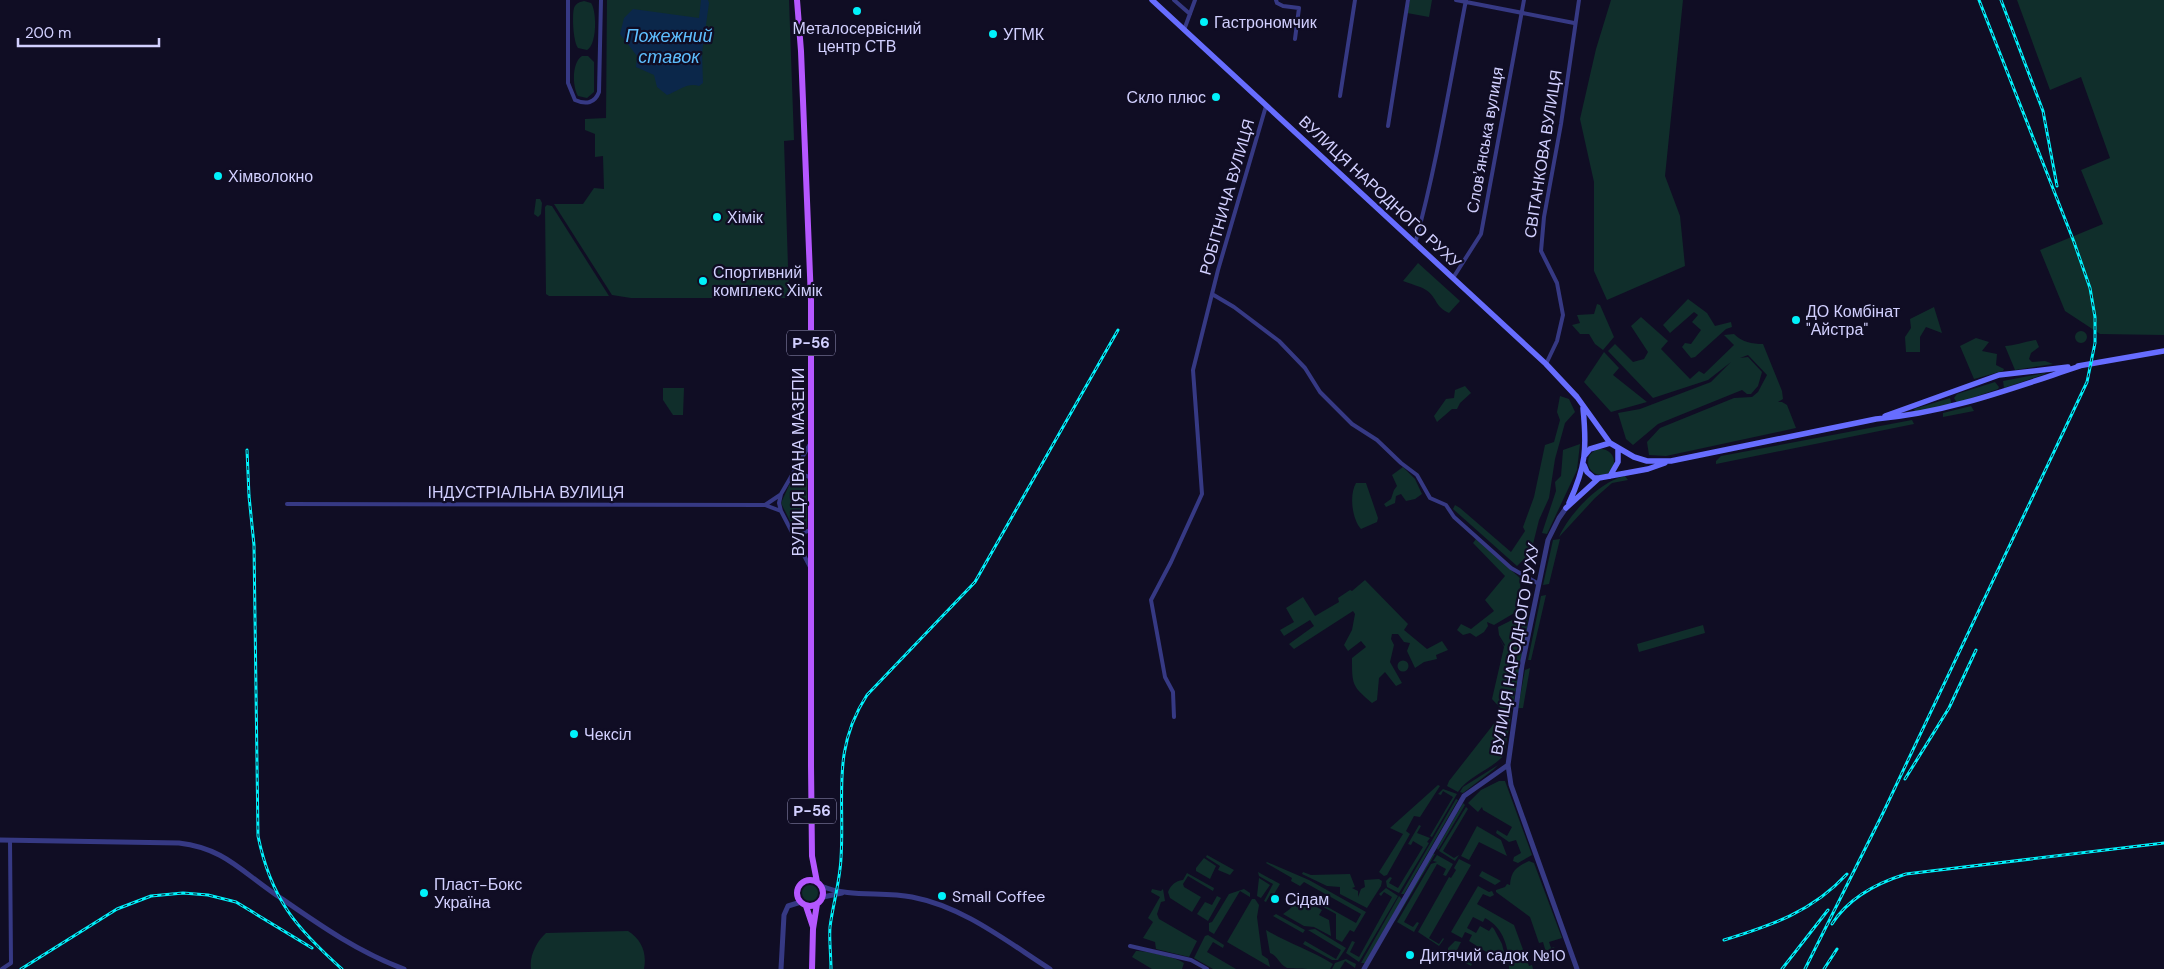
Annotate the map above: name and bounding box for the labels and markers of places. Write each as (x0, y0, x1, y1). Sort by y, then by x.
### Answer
marker: Металосервісний центр СТВ (851, 5, 863, 17)
place label: Гастрономчик (1214, 12, 1318, 33)
marker: Гастрономчик (1198, 16, 1210, 28)
place label: Металосервісний центр СТВ (793, 18, 921, 57)
place label: УГМК (1003, 24, 1045, 45)
marker: УГМК (987, 28, 999, 40)
place label: Скло плюс (1127, 87, 1206, 108)
marker: Скло плюс (1210, 91, 1222, 103)
place label: Хімволокно (228, 166, 313, 187)
marker: Хімволокно (212, 170, 224, 182)
place label: Хімік (727, 207, 764, 228)
marker: Хімік (711, 211, 723, 223)
place label: Спортивний комплекс Хімік (713, 262, 823, 301)
marker: Спортивний комплекс Хімік (697, 275, 709, 287)
place label: ДО Комбінат "Айстра" (1806, 301, 1901, 340)
marker: ДО Комбінат "Айстра" (1790, 314, 1802, 326)
place label: Чексіл (584, 724, 632, 745)
marker: Чексіл (568, 728, 580, 740)
place label: Пласт-Бокс Україна (434, 874, 522, 913)
place label: Small Coffee (952, 886, 1045, 907)
marker: Пласт-Бокс Україна (418, 887, 430, 899)
place label: Сідам (1285, 889, 1329, 910)
marker: Small Coffee (936, 890, 948, 902)
marker: Сідам (1269, 893, 1281, 905)
place label: Дитячий садок №10 (1420, 945, 1566, 966)
marker: Дитячий садок №10 (1404, 949, 1416, 961)

